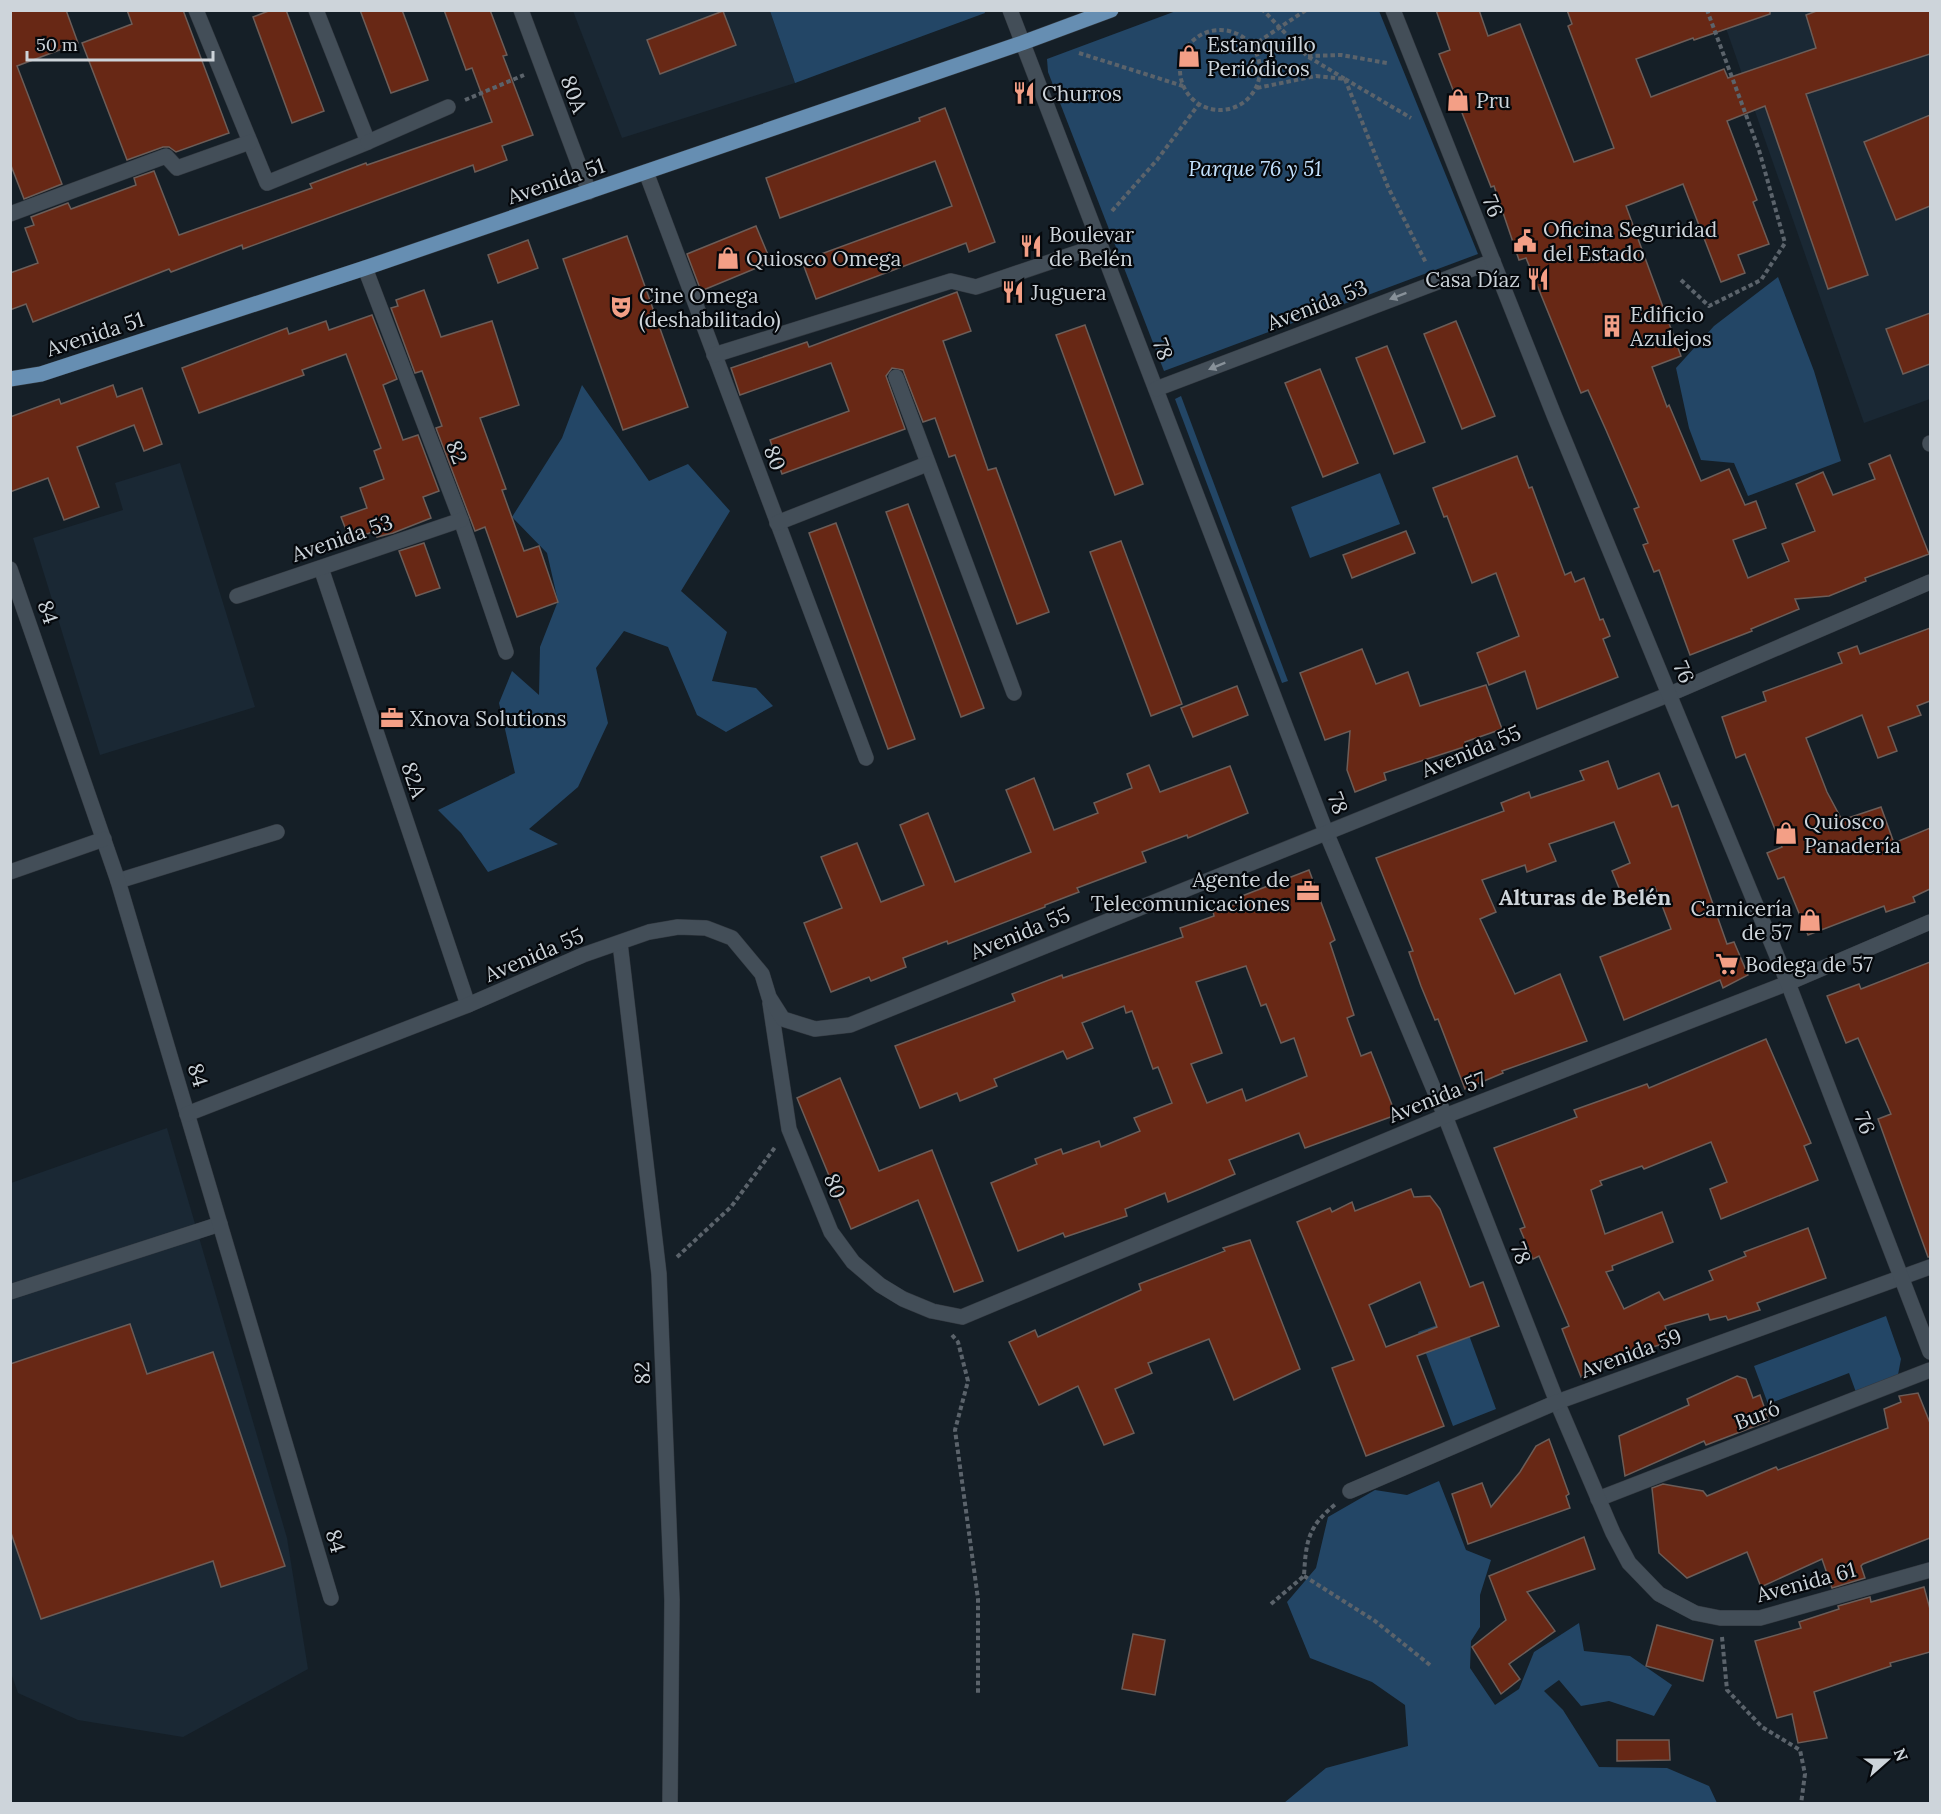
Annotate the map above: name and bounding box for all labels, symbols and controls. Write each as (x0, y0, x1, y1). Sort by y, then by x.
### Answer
scale bar (27, 24, 213, 62)
place label: Estanquillo Periódicos (1207, 31, 1316, 82)
text: 50 m (36, 33, 78, 56)
shop icon: Estanquillo Periódicos (1176, 43, 1202, 69)
street label: 80A (555, 71, 594, 117)
restaurant icon: Churros (1011, 80, 1037, 106)
place label: Churros (1042, 80, 1122, 107)
shop icon: Pru (1445, 87, 1471, 113)
place label: Pru (1476, 87, 1510, 114)
street label: Avenida 51 (503, 152, 608, 211)
park label: Parque 76 y 51 (1188, 155, 1322, 182)
street label: 76 (1476, 191, 1510, 221)
place label: Oficina Seguridad del Estado (1543, 216, 1717, 267)
place label: Boulevar de Belén (1049, 221, 1134, 272)
public building icon: Oficina Seguridad del Estado (1512, 228, 1538, 254)
restaurant icon: Boulevar de Belén (1018, 233, 1044, 259)
shop icon: Quiosco Omega (715, 245, 741, 271)
place label: Quiosco Omega (746, 245, 901, 272)
place label: Casa Díaz (1425, 266, 1520, 293)
restaurant icon: Casa Díaz (1525, 266, 1551, 292)
street label: Avenida 53 (1262, 274, 1371, 337)
restaurant icon: Juguera (1000, 279, 1026, 305)
place label: Juguera (1030, 279, 1107, 306)
place label: Cine Omega (deshabilitado) (639, 282, 781, 333)
one-way arrow (1389, 291, 1407, 301)
theatre icon: Cine Omega (deshabilitado) (608, 294, 634, 320)
place label: Edificio Azulejos (1629, 301, 1712, 352)
street label: Avenida 51 (42, 306, 147, 363)
building icon: Edificio Azulejos (1599, 313, 1625, 339)
street label: 78 (1147, 334, 1179, 364)
one-way arrow (1207, 361, 1225, 371)
street label: 82 (440, 436, 474, 468)
street label: 80 (758, 442, 792, 474)
street label: Avenida 53 (287, 508, 396, 568)
street label: 84 (31, 597, 65, 627)
street label: 76 (1667, 657, 1701, 687)
office icon: Xnova Solutions (379, 705, 405, 731)
place label: Xnova Solutions (410, 705, 567, 732)
street label: Avenida 55 (1416, 719, 1525, 784)
street label: 82A (395, 758, 433, 802)
street label: 78 (1322, 788, 1354, 818)
place label: Quiosco Panadería (1804, 808, 1901, 859)
shop icon: Quiosco Panadería (1773, 820, 1799, 846)
place label: Agente de Telecomunicaciones (1091, 866, 1290, 917)
office icon: Agente de Telecomunicaciones (1295, 878, 1321, 904)
district label: Alturas de Belén (1499, 883, 1671, 911)
place label: Carnicería de 57 (1690, 895, 1792, 946)
street label: Avenida 55 (965, 901, 1074, 966)
shop icon: Carnicería de 57 (1797, 907, 1823, 933)
street label: Avenida 55 (479, 922, 588, 988)
supermarket icon: Bodega de 57 (1714, 951, 1740, 977)
place label: Bodega de 57 (1745, 951, 1873, 978)
street label: 84 (182, 1060, 214, 1090)
street label: Avenida 57 (1383, 1065, 1490, 1129)
street label: 76 (1848, 1108, 1882, 1138)
street label: 80 (818, 1169, 852, 1203)
street label: 78 (1505, 1238, 1537, 1268)
street label: Avenida 59 (1576, 1322, 1685, 1384)
street label: 82 (628, 1361, 656, 1385)
street label: Buró (1730, 1394, 1784, 1436)
street label: 84 (320, 1526, 352, 1556)
street label: Avenida 61 (1752, 1556, 1859, 1608)
north arrow (1857, 1730, 1917, 1790)
text: N (1889, 1745, 1913, 1764)

